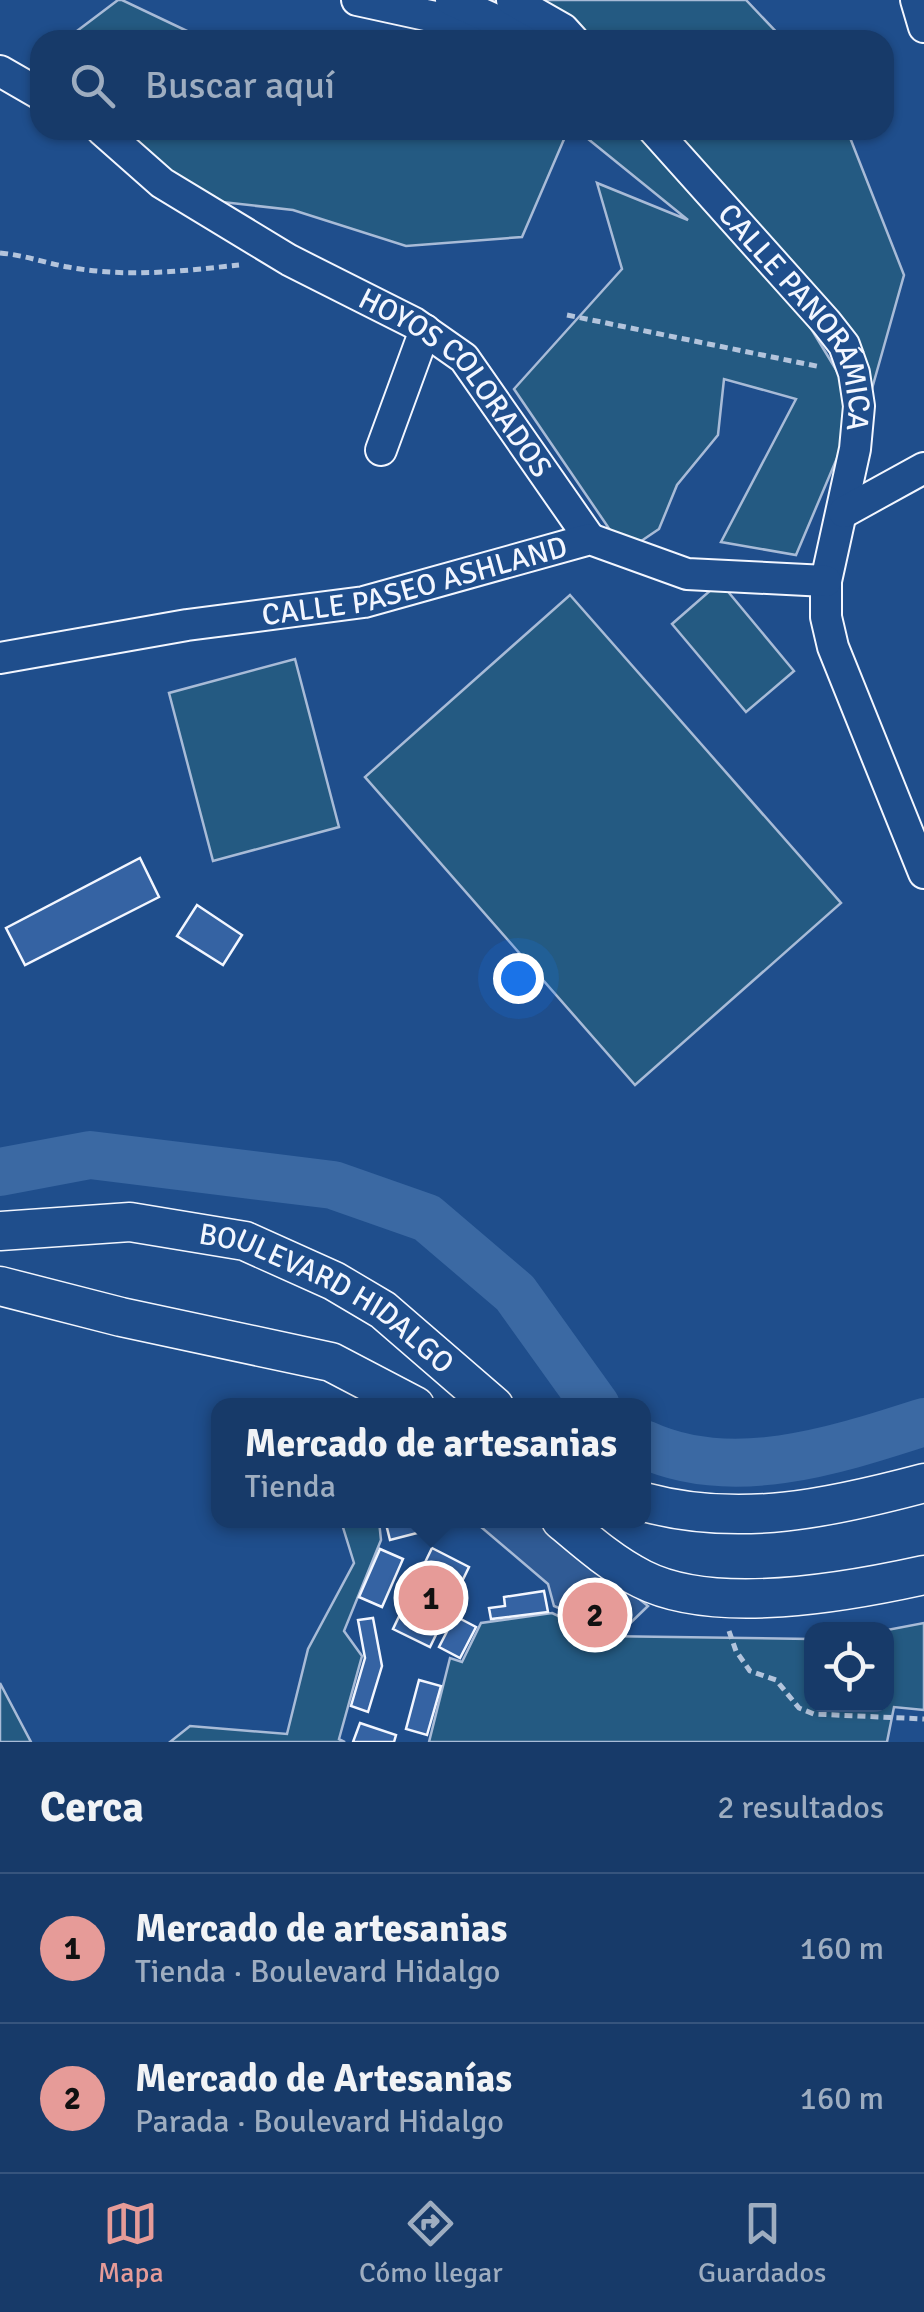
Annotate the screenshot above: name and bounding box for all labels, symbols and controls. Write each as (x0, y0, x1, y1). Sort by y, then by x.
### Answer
search box (30, 30, 894, 140)
icon: search (65, 58, 120, 113)
text: Buscar aquí (145, 62, 335, 109)
street label: CALLE PANORÁMICA (710, 196, 878, 433)
street label: HOYOS COLORADOS (352, 280, 559, 485)
street label: CALLE PASEO ASHLAND (260, 528, 572, 634)
your location (493, 953, 544, 1004)
street label: BOULEVARD HIDALGO (196, 1216, 461, 1382)
popup (211, 1398, 651, 1528)
text: Mercado de artesanias (245, 1420, 617, 1467)
text: Tienda (245, 1467, 336, 1506)
pin: 1 (398, 1560, 464, 1636)
pin: 2 (562, 1578, 628, 1652)
map controls (804, 1622, 894, 1712)
button: locate (804, 1622, 894, 1712)
text: Cerca (40, 1782, 144, 1833)
text: 2 resultados (717, 1788, 884, 1827)
text: Mercado de artesanias (135, 1905, 507, 1952)
text: 1 (64, 1929, 81, 1968)
text: 160 m (800, 1929, 884, 1968)
text: Tienda · Boulevard Hidalgo (135, 1952, 501, 1991)
text: Mercado de Artesanías (135, 2055, 512, 2102)
text: 2 (64, 2079, 81, 2118)
text: 160 m (800, 2079, 884, 2118)
text: Parada · Boulevard Hidalgo (135, 2102, 504, 2141)
tab: Mapa (98, 2196, 164, 2290)
tab: Cómo llegar (359, 2196, 503, 2290)
tab: Guardados (698, 2196, 826, 2290)

